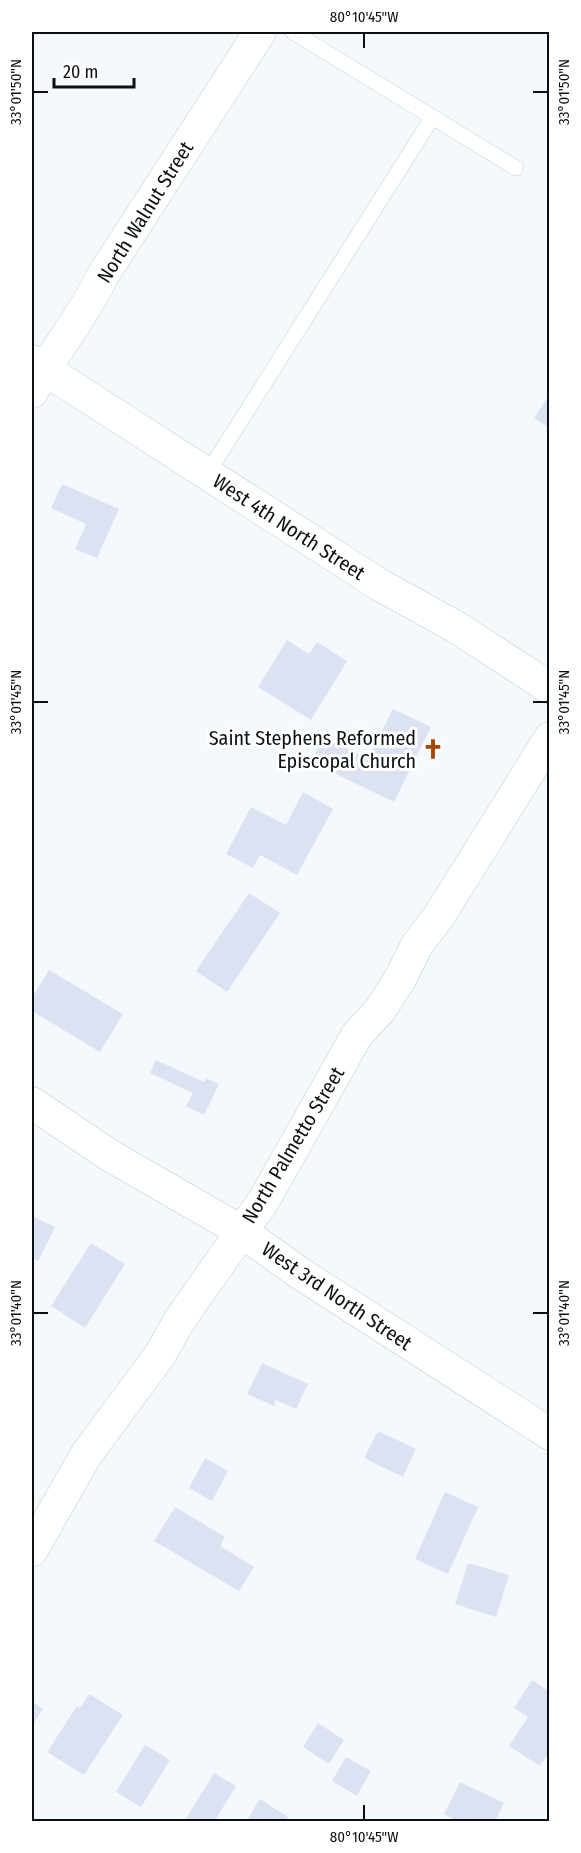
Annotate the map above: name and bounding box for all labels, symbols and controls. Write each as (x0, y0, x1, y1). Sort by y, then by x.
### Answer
text: 80°10'45"W (330, 8, 398, 26)
scale bar (54, 51, 134, 89)
text: 33°01'50"N (7, 59, 25, 125)
text: 33°01'50"N (555, 59, 573, 125)
text: 20 m (63, 61, 98, 83)
street label: North Walnut Street (92, 137, 198, 287)
street label: West 4th North Street (208, 469, 370, 585)
text: 33°01'45"N (7, 670, 25, 734)
text: 33°01'45"N (555, 670, 573, 734)
place label: Saint Stephens Reformed Episcopal Church (209, 726, 416, 773)
church icon: Saint Stephens Reformed Episcopal Church (421, 737, 445, 761)
street label: North Palmetto Street (237, 1062, 349, 1228)
street label: West 3rd North Street (257, 1237, 417, 1355)
text: 33°01'40"N (7, 1280, 25, 1346)
text: 33°01'40"N (555, 1280, 573, 1346)
text: 80°10'45"W (330, 1828, 398, 1846)

